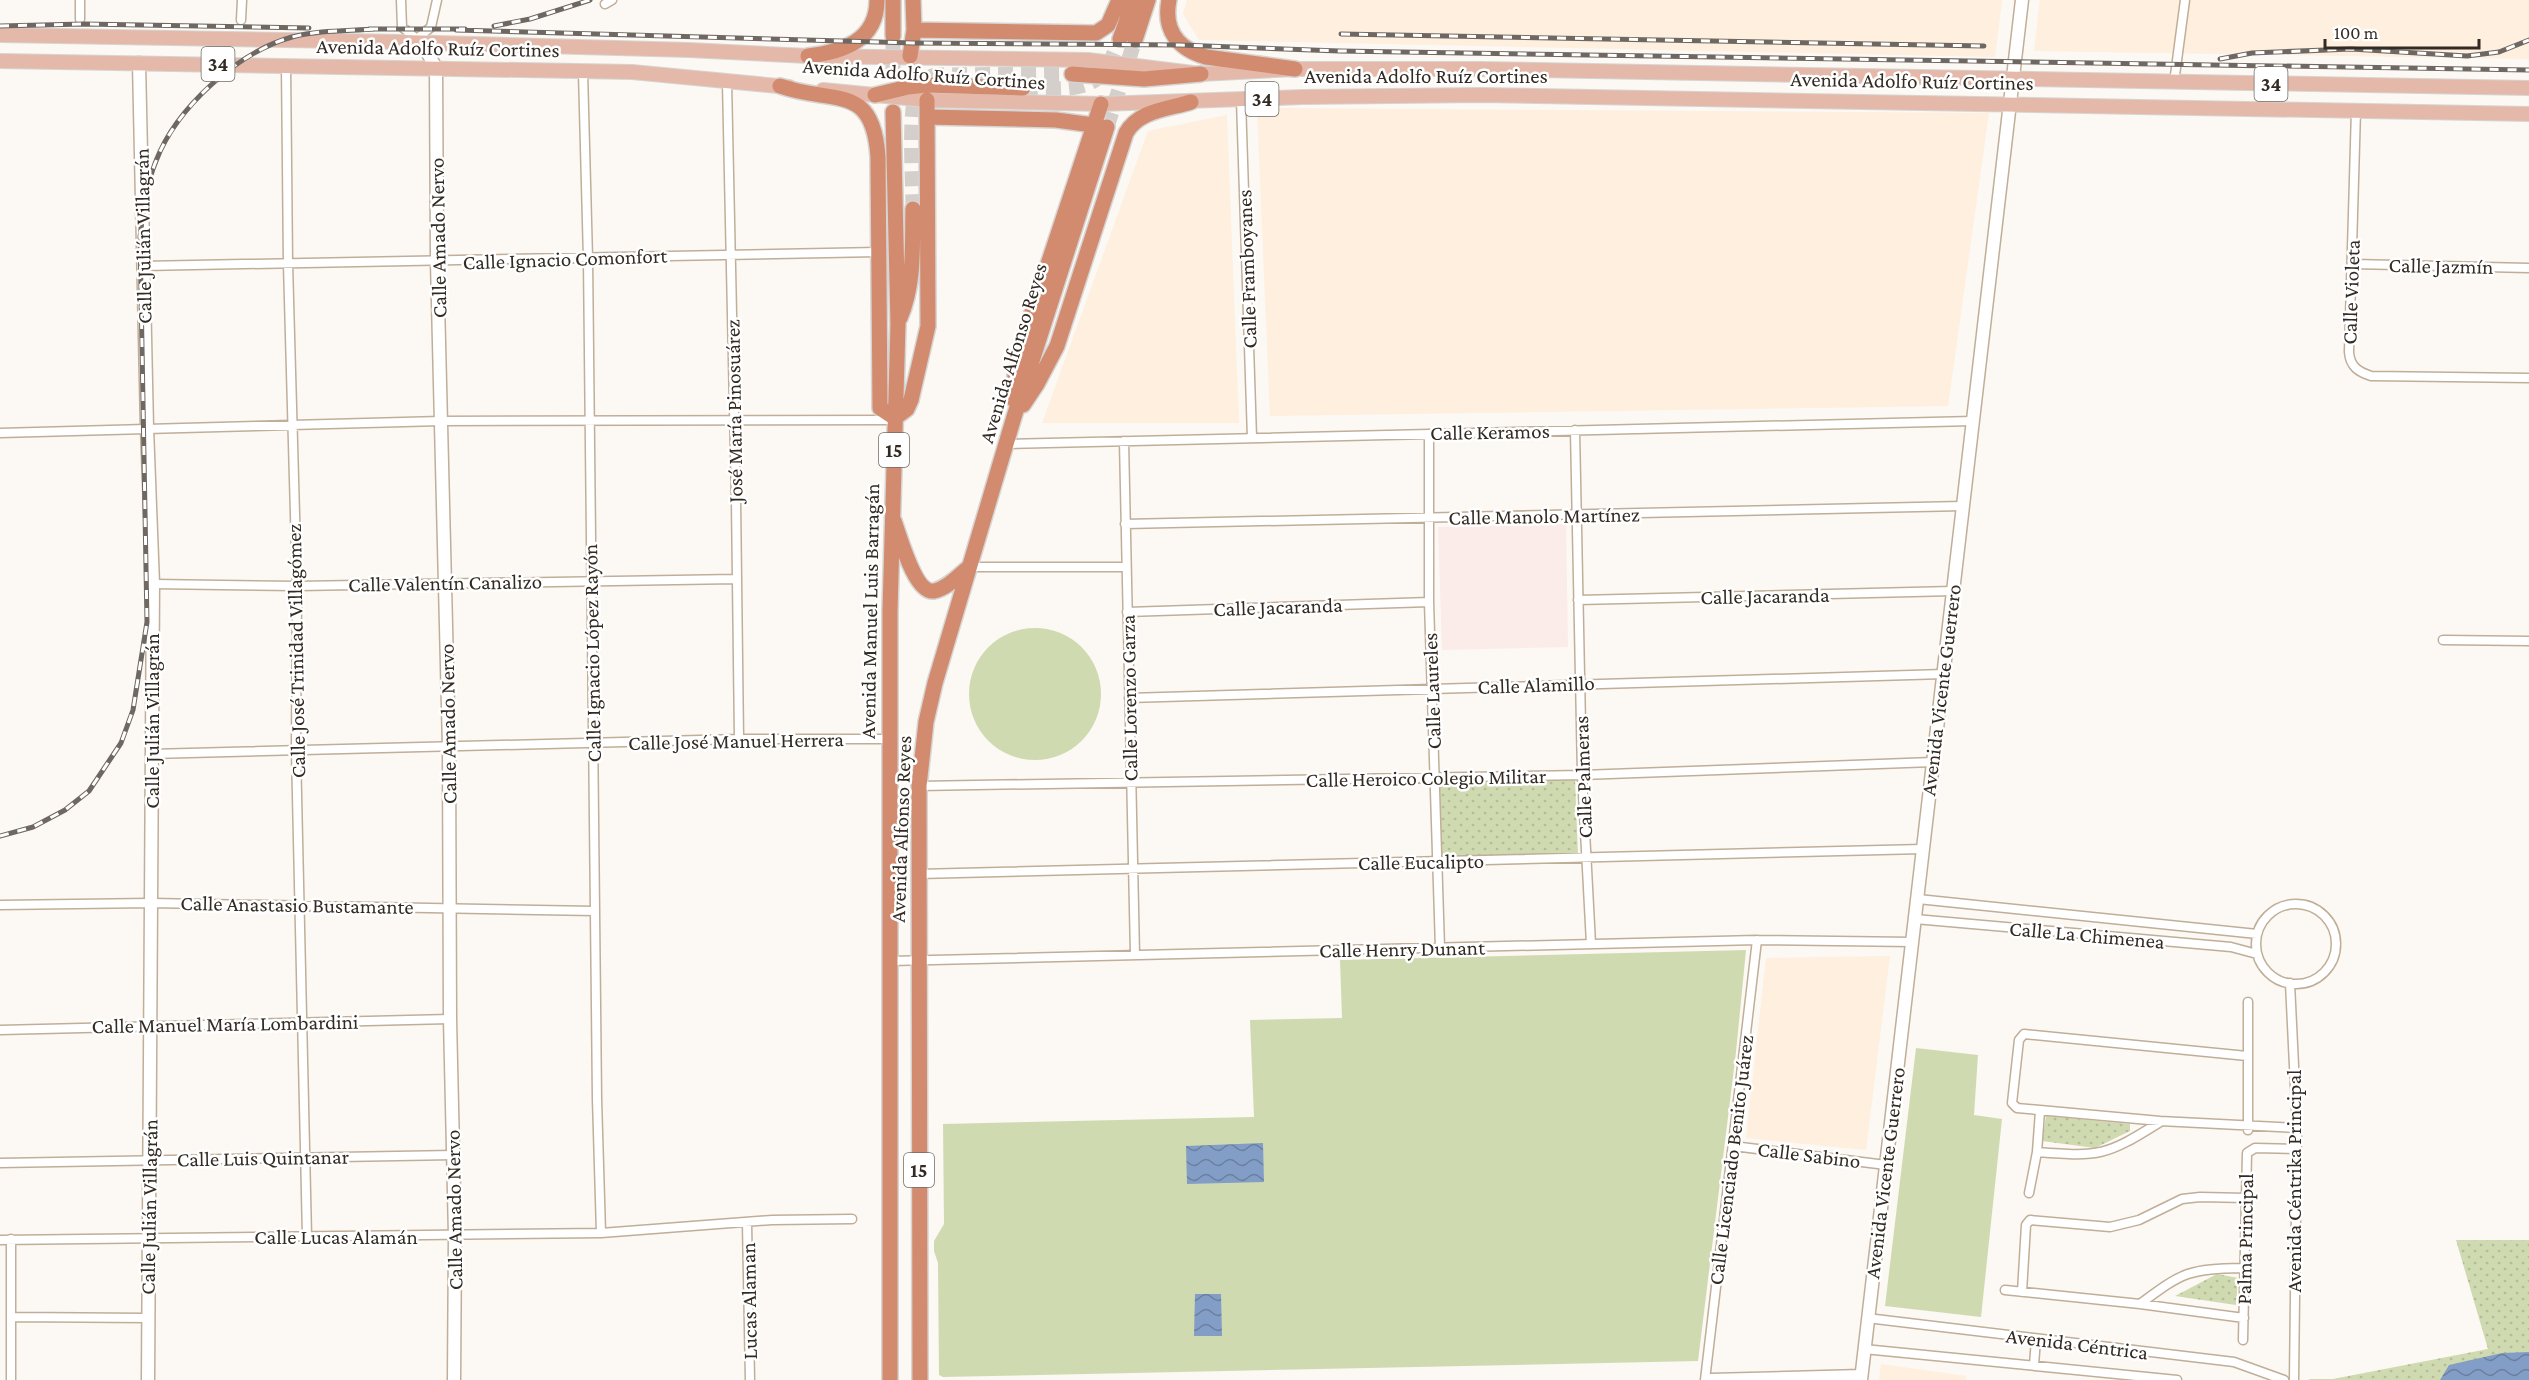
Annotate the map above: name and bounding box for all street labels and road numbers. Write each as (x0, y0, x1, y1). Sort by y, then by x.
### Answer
street label: Avenida Adolfo Ruíz Cortines (316, 34, 560, 62)
road number: 34 (202, 47, 234, 81)
street label: Avenida Adolfo Ruíz Cortines (802, 54, 1046, 94)
street label: Avenida Adolfo Ruíz Cortines (1304, 64, 1548, 88)
street label: Avenida Adolfo Ruíz Cortines (1790, 67, 2034, 95)
road number: 34 (2254, 67, 2288, 101)
road number: 34 (1246, 82, 1278, 116)
street label: Calle Julián Villagrán (129, 148, 157, 324)
street label: Calle Amado Nervo (425, 158, 451, 318)
street label: Calle Framboyanes (1232, 189, 1262, 349)
street label: Calle Violeta (2337, 239, 2365, 345)
street label: Calle Ignacio Comonfort (462, 243, 669, 275)
street label: Calle Jazmín (2388, 253, 2494, 279)
street label: Avenida Alfonso Reyes (974, 260, 1052, 446)
street label: José María Pinosuárez (720, 319, 748, 505)
street label: Calle Keramos (1430, 419, 1550, 445)
road number: 15 (879, 433, 909, 467)
street label: Avenida Manuel Luis Barragán (856, 483, 884, 739)
street label: Calle Manolo Martínez (1448, 502, 1640, 530)
street label: Calle José Trinidad Villagómez (282, 523, 310, 778)
street label: Calle Ignacio López Rayón (578, 544, 606, 762)
street label: Calle Valentín Canalizo (348, 569, 542, 597)
street label: Calle Jacaranda (1700, 583, 1830, 609)
street label: Avenida Vicente Guerrero (1916, 583, 1966, 797)
street label: Calle Jacaranda (1213, 593, 1343, 621)
street label: Calle Lorenzo Garza (1116, 614, 1142, 782)
street label: Calle Laureles (1418, 632, 1446, 750)
street label: Calle Julián Villagrán (140, 633, 164, 809)
street label: Calle Amado Nervo (435, 644, 461, 804)
street label: Calle Alamillo (1477, 671, 1595, 699)
street label: Calle Palmeras (1569, 715, 1597, 839)
street label: Calle José Manuel Herrera (628, 727, 844, 755)
street label: Avenida Alfonso Reyes (886, 735, 916, 923)
street label: Calle Heroico Colegio Militar (1306, 764, 1547, 792)
street label: Calle Eucalipto (1358, 849, 1484, 875)
street label: Calle Anastasio Bustamante (180, 891, 414, 919)
street label: Calle La Chimenea (2008, 916, 2166, 954)
street label: Calle Henry Dunant (1319, 936, 1486, 962)
street label: Calle Manuel María Lombardini (91, 1010, 359, 1038)
street label: Calle Licenciado Benito Juárez (1704, 1034, 1758, 1286)
street label: Avenida Vicente Guerrero (1860, 1066, 1910, 1280)
street label: Avenida Céntrika Principal (2282, 1069, 2306, 1293)
street label: Calle Julián Villagrán (135, 1119, 163, 1295)
street label: Calle Amado Nervo (441, 1130, 467, 1290)
street label: Calle Sabino (1756, 1137, 1862, 1173)
street label: Calle Luis Quintanar (177, 1144, 350, 1172)
road number: 15 (904, 1153, 934, 1187)
street label: Palma Principal (2232, 1173, 2258, 1305)
street label: Calle Lucas Alamán (254, 1225, 418, 1249)
street label: Lucas Alaman (736, 1242, 762, 1360)
street label: Avenida Céntrica (2005, 1323, 2150, 1365)

